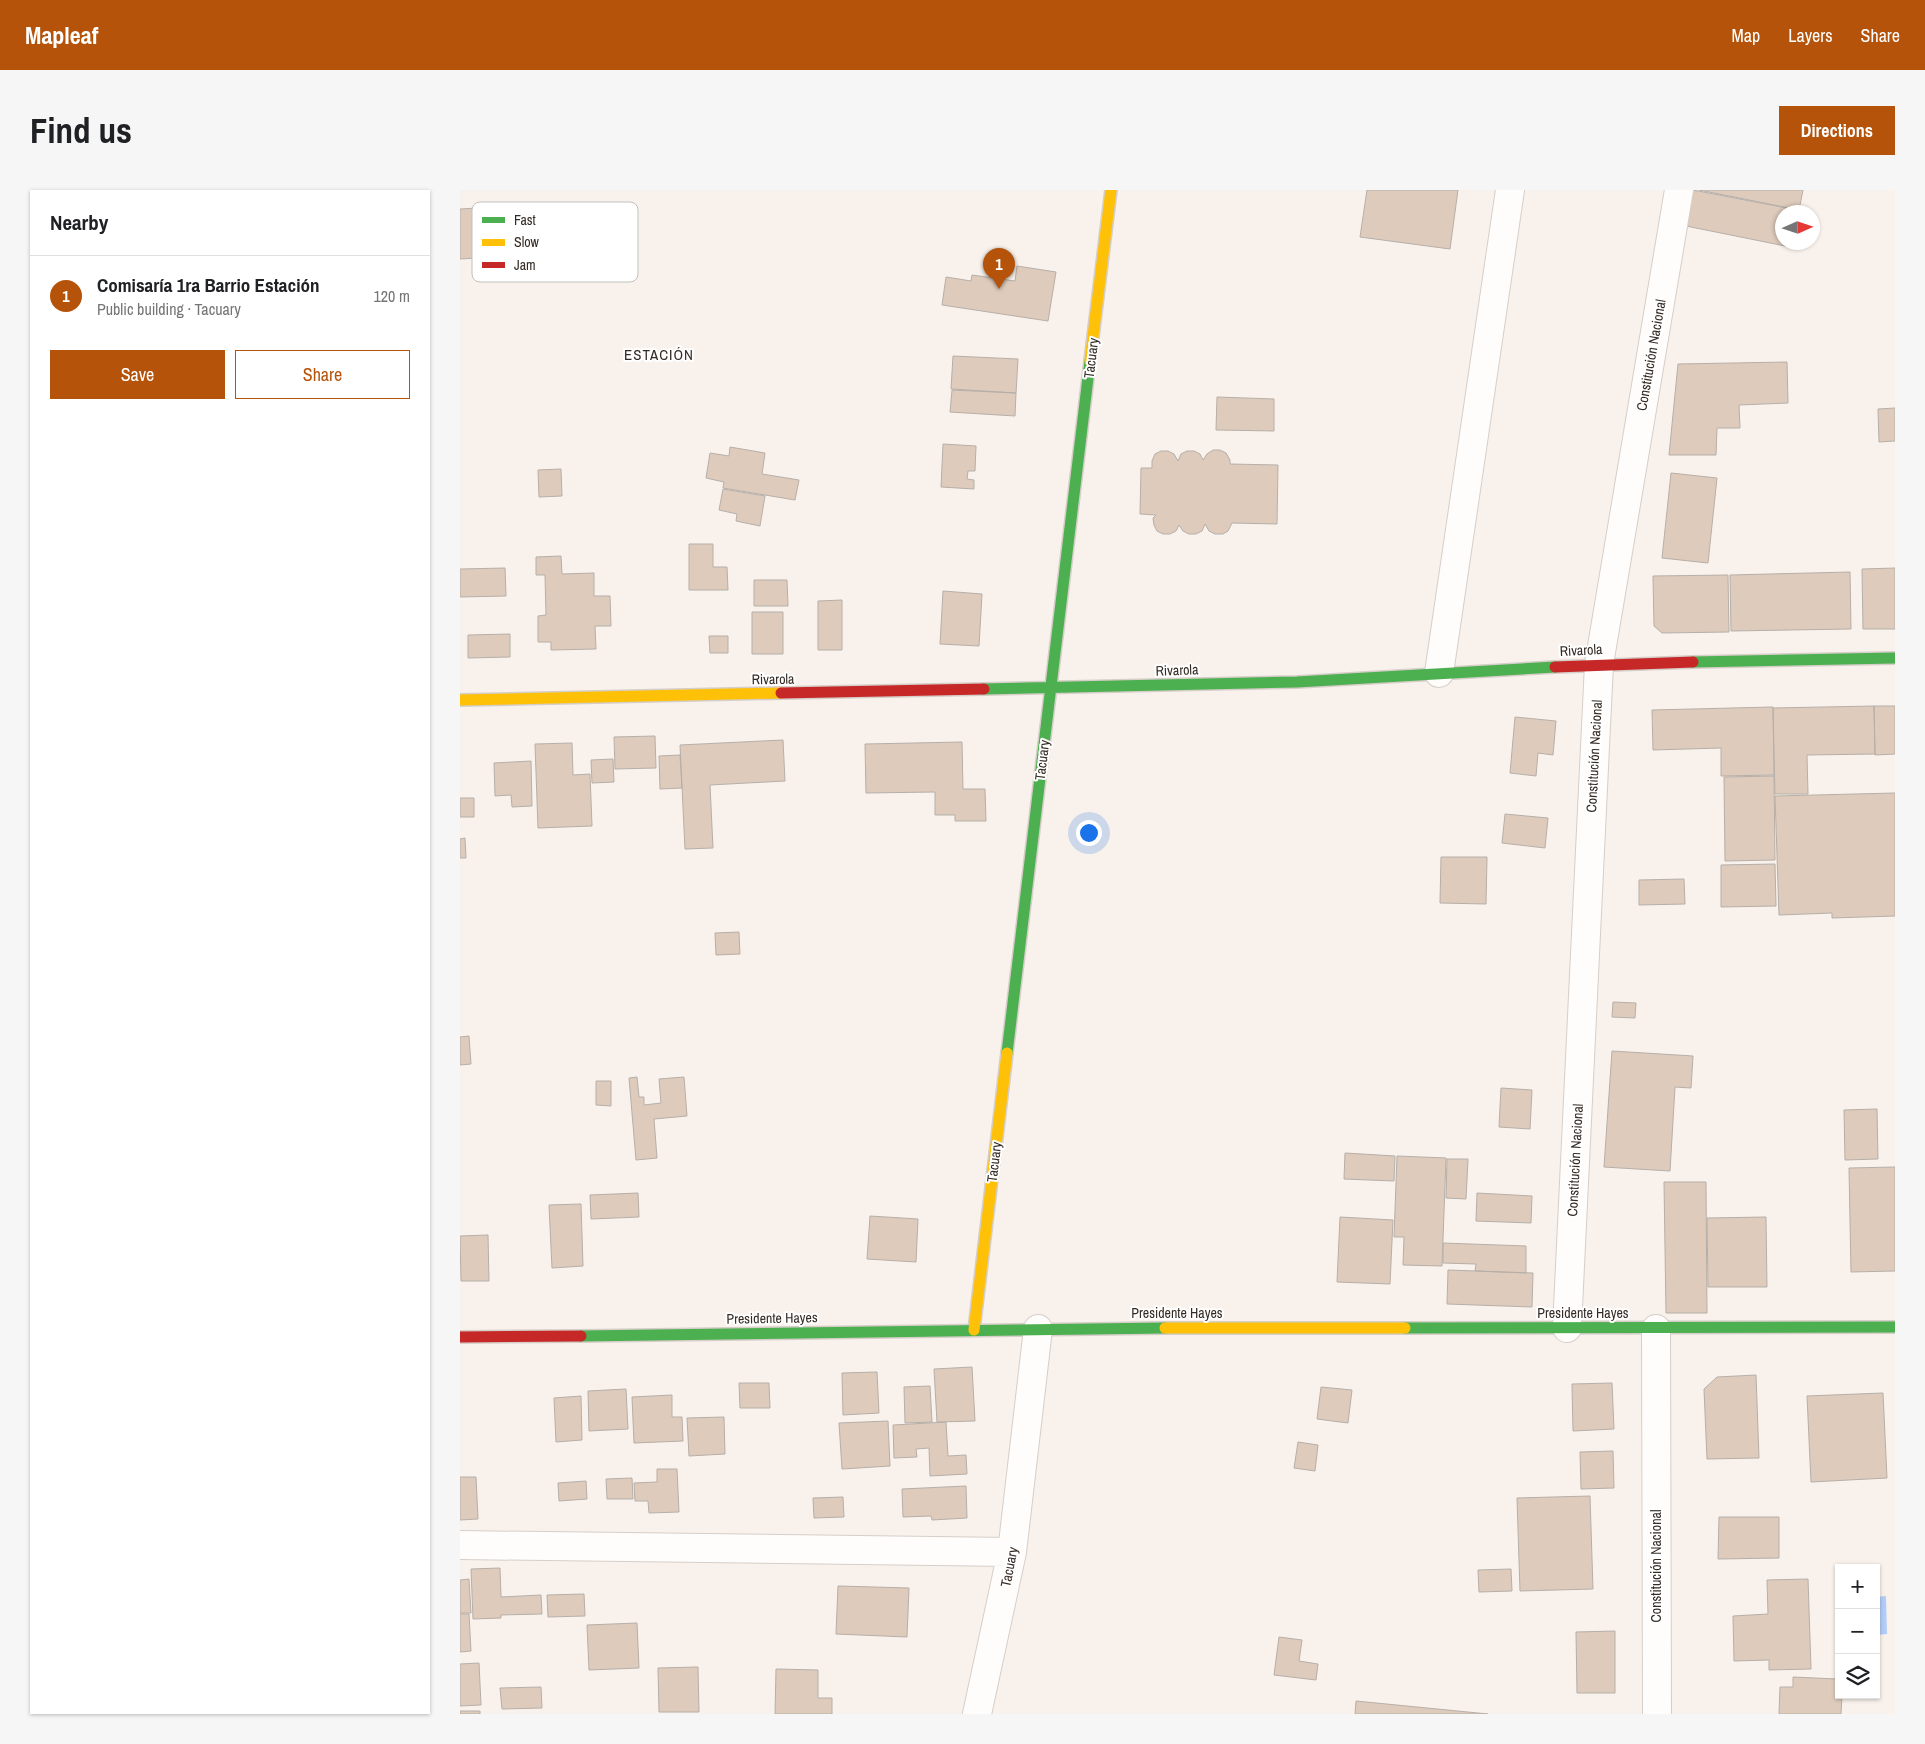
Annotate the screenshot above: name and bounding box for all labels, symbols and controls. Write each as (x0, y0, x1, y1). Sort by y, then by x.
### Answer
text: Mapleaf (25, 19, 98, 51)
text: Map (1732, 23, 1760, 48)
text: Layers (1788, 23, 1833, 48)
text: Share (1861, 23, 1900, 48)
button: Directions (1779, 106, 1895, 155)
text: Find us (30, 107, 132, 154)
legend (472, 202, 638, 282)
north arrow (1775, 205, 1820, 250)
text: Nearby (50, 208, 108, 237)
text: Fast (514, 211, 536, 229)
text: Slow (514, 233, 540, 251)
pin: 1 (983, 248, 1015, 289)
text: Jam (514, 256, 536, 274)
text: Comisaría 1ra Barrio Estación (97, 272, 320, 298)
text: 1 (62, 285, 70, 307)
text: 120 m (374, 285, 410, 307)
text: Public building · Tacuary (97, 298, 241, 320)
street label: Constitución Nacional (1632, 298, 1670, 412)
street label: Tacuary (1080, 337, 1102, 379)
district label: ESTACIÓN (624, 344, 694, 365)
button: Save (50, 350, 225, 399)
button: Share (235, 350, 410, 399)
street label: Rivarola (1559, 640, 1603, 660)
street label: Rivarola (1155, 660, 1199, 680)
street label: Rivarola (751, 670, 795, 688)
street label: Constitución Nacional (1582, 699, 1606, 813)
street label: Tacuary (1031, 739, 1053, 781)
your location (1076, 820, 1102, 846)
street label: Constitución Nacional (1563, 1103, 1587, 1217)
street label: Tacuary (983, 1141, 1005, 1183)
street label: Presidente Hayes (1131, 1304, 1223, 1322)
street label: Presidente Hayes (1537, 1304, 1629, 1322)
street label: Presidente Hayes (726, 1308, 818, 1328)
street label: Constitución Nacional (1647, 1510, 1665, 1622)
street label: Tacuary (996, 1545, 1022, 1589)
map controls (1835, 1564, 1880, 1699)
button: + (1835, 1564, 1880, 1609)
button: − (1835, 1609, 1880, 1654)
button: layers (1835, 1654, 1880, 1699)

